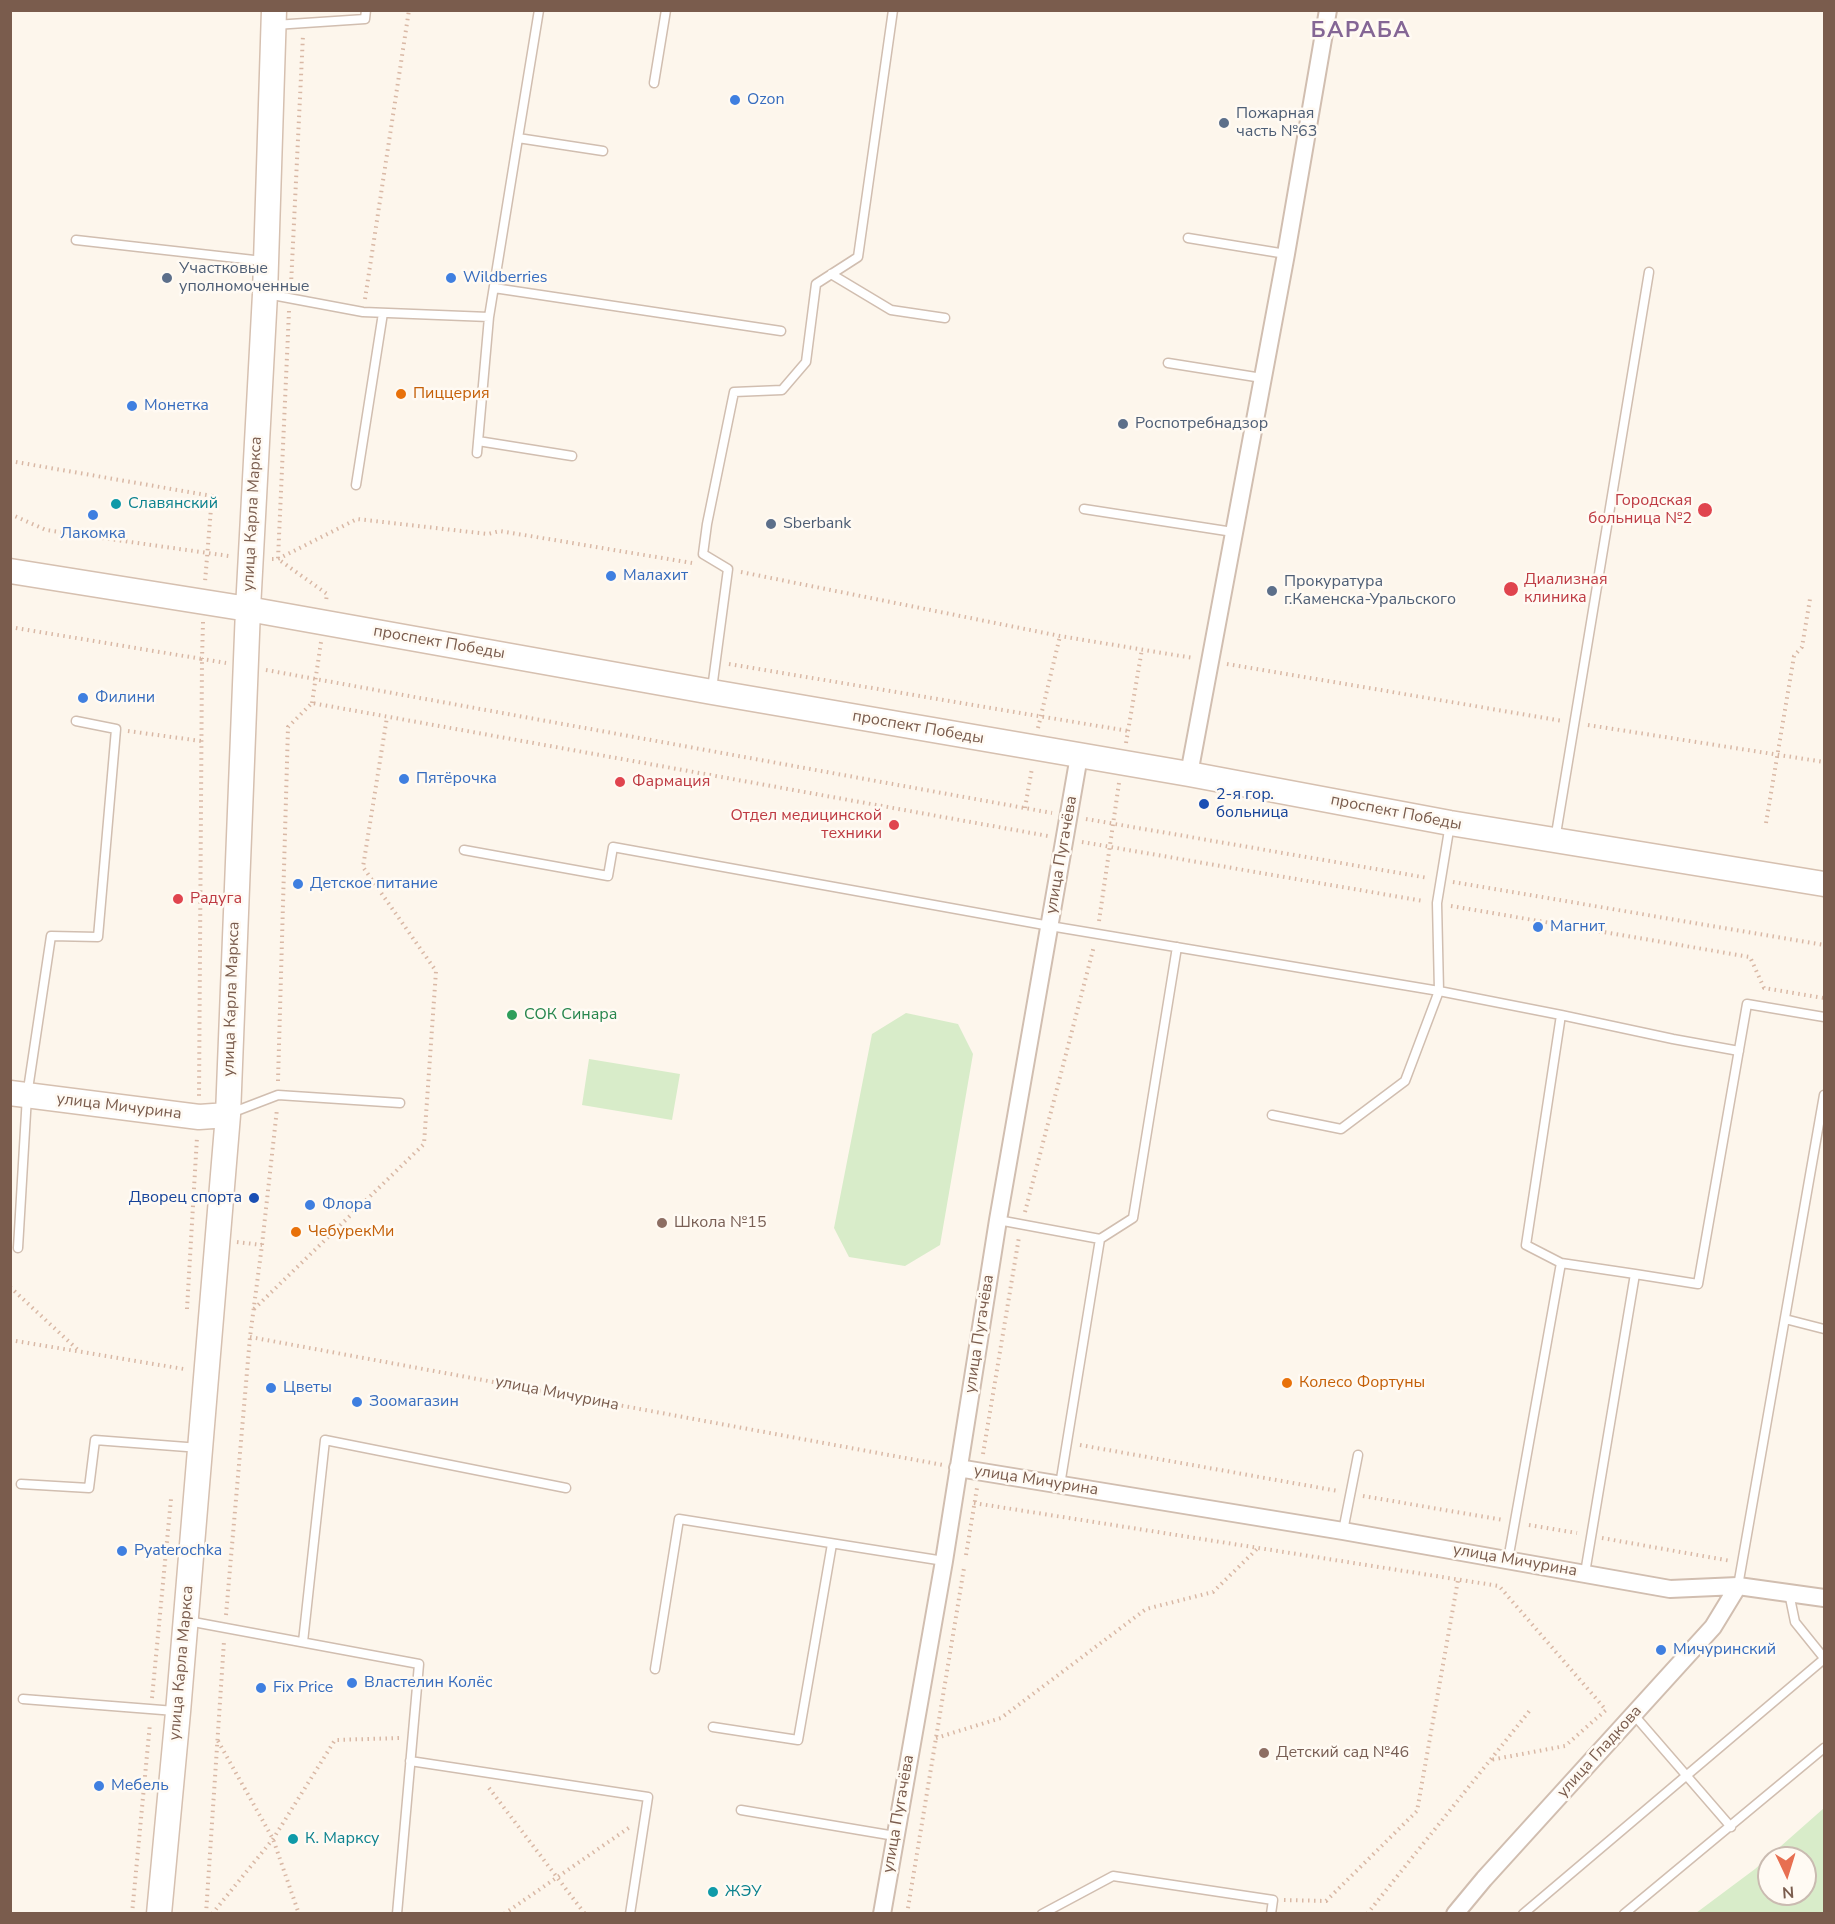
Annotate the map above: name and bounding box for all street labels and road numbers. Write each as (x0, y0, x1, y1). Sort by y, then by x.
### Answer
street label: улица Карла Маркса (239, 436, 267, 592)
street label: проспект Победы (372, 622, 506, 664)
street label: проспект Победы (851, 707, 985, 749)
street label: проспект Победы (1329, 791, 1463, 835)
street label: улица Пугачёва (1042, 794, 1082, 916)
street label: улица Карла Маркса (220, 921, 244, 1077)
street label: улица Мичурина (55, 1090, 183, 1124)
street label: улица Пугачёва (961, 1273, 999, 1395)
street label: улица Мичурина (493, 1373, 621, 1415)
street label: улица Мичурина (972, 1462, 1100, 1500)
street label: улица Мичурина (1451, 1541, 1579, 1581)
street label: улица Карла Маркса (166, 1585, 198, 1741)
street label: улица Гладкова (1554, 1702, 1646, 1802)
street label: улица Пугачёва (879, 1753, 919, 1875)

